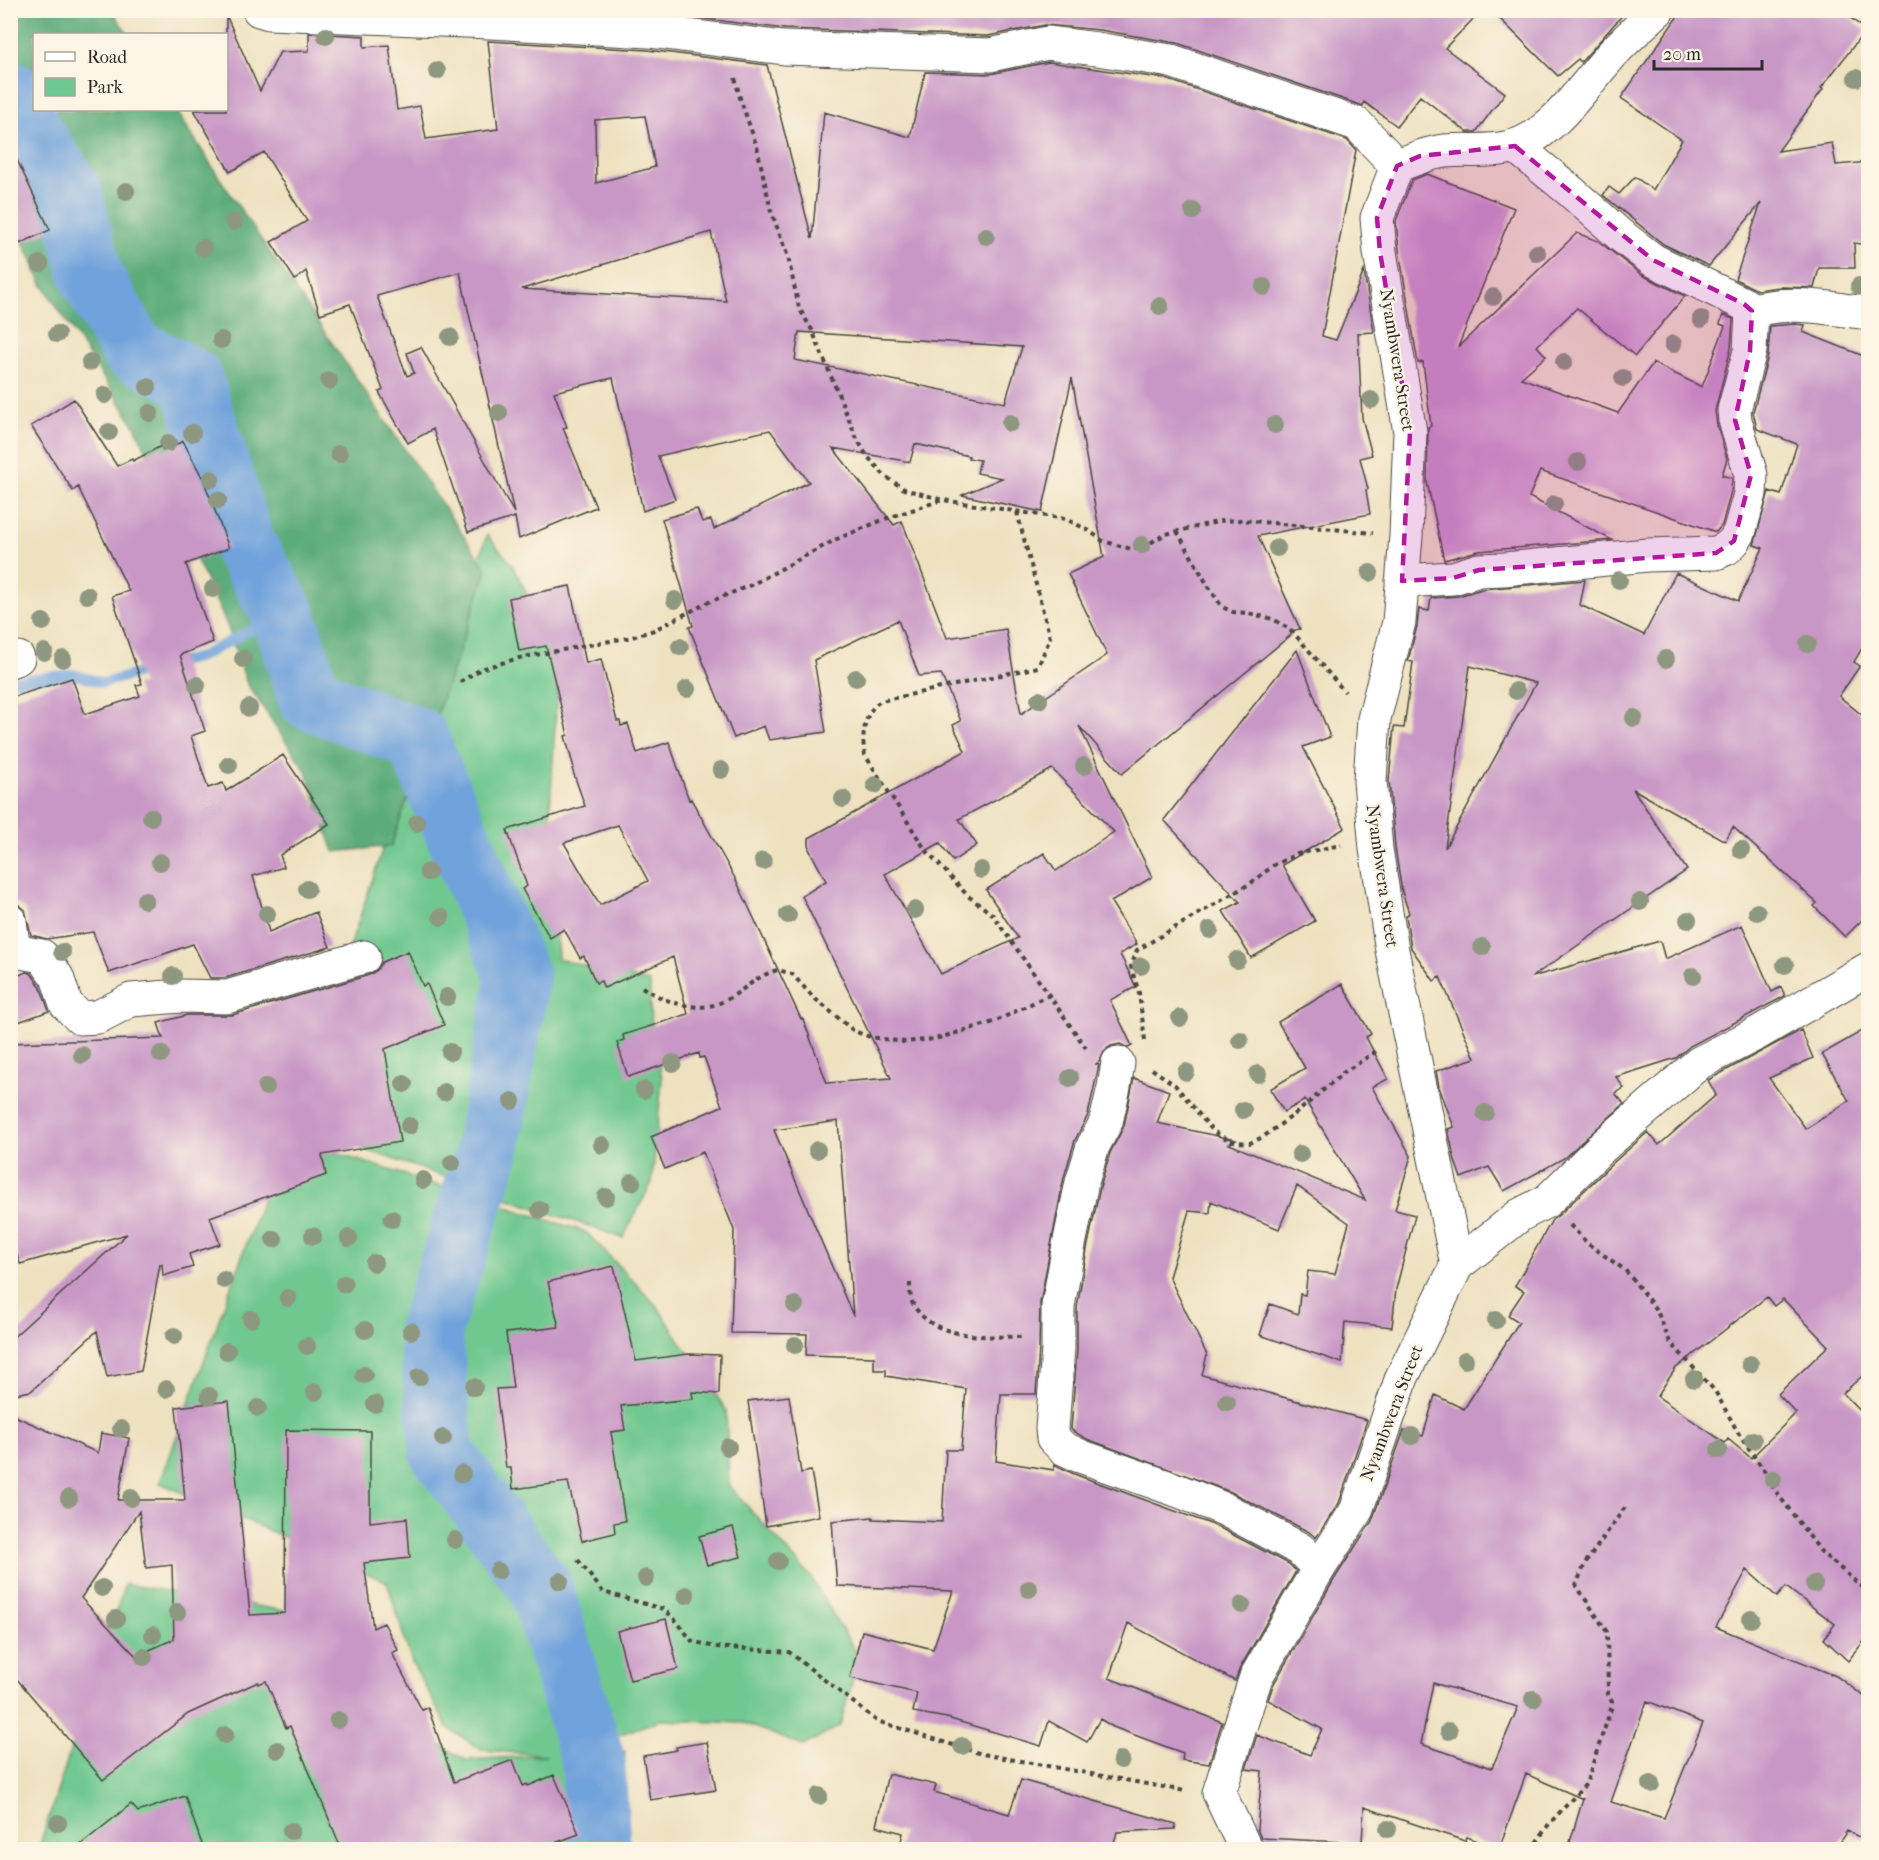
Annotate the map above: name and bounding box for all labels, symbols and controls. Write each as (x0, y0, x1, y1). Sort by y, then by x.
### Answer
legend (33, 33, 228, 111)
scale bar (1654, 33, 1762, 71)
text: 20 m (1663, 44, 1701, 65)
text: Road (87, 47, 127, 68)
text: Park (87, 77, 124, 98)
street label: Nyambwera Street (1375, 287, 1419, 433)
street label: Nyambwera Street (1362, 803, 1403, 949)
street label: Nyambwera Street (1356, 1341, 1428, 1484)

